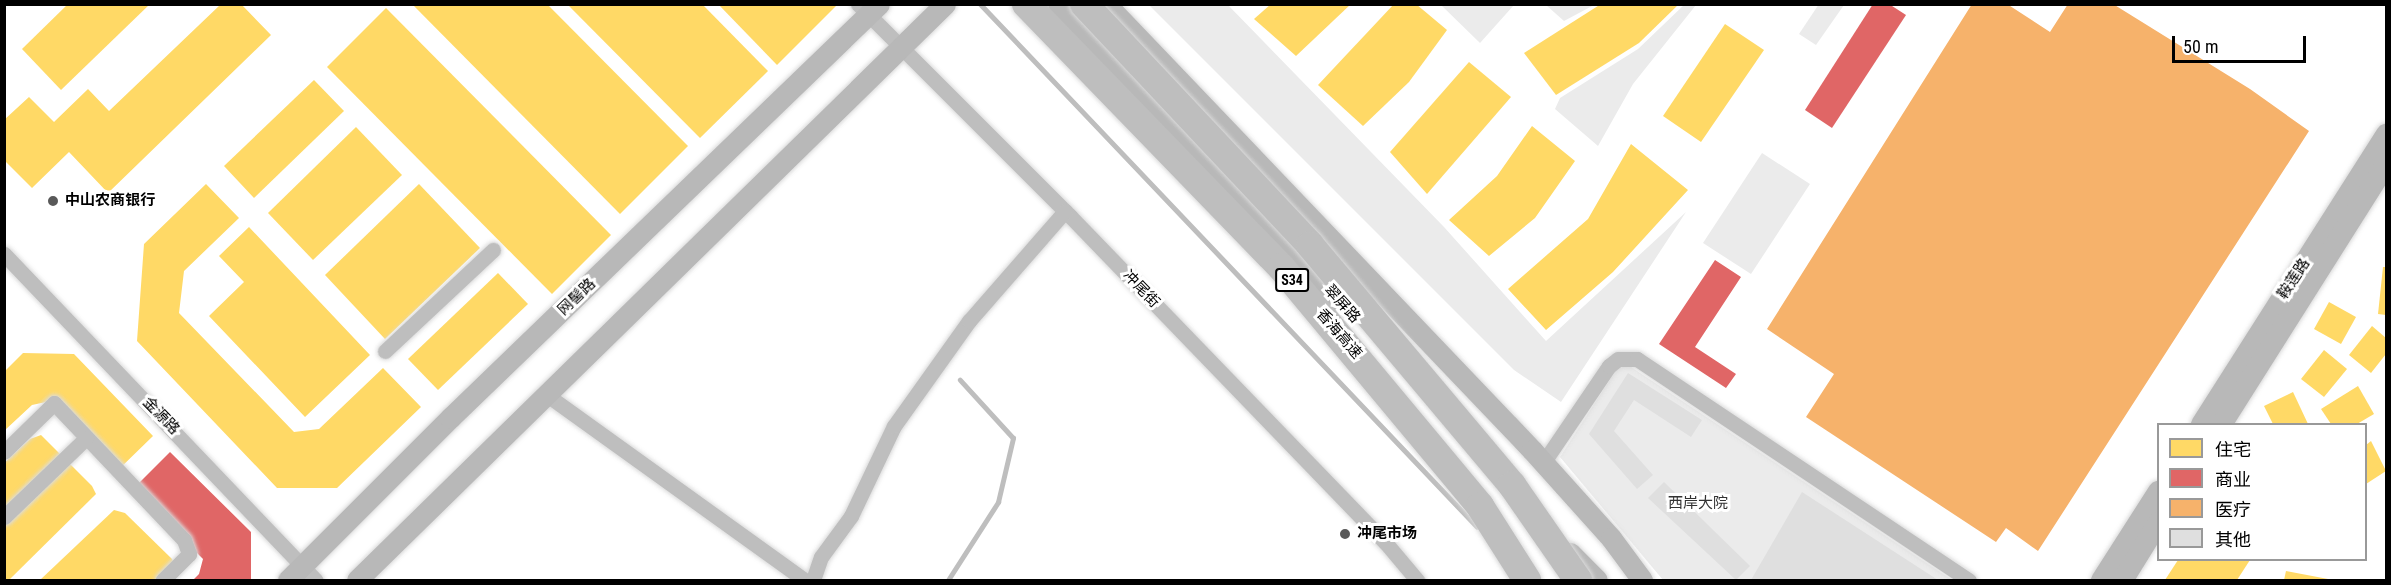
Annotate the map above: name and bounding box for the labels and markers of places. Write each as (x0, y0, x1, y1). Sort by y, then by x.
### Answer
place label: 中山农商银行 (65, 192, 155, 210)
marker: 中山农商银行 (46, 194, 60, 208)
place label: 冲尾市场 (1357, 525, 1417, 543)
marker: 冲尾市场 (1338, 527, 1352, 541)

